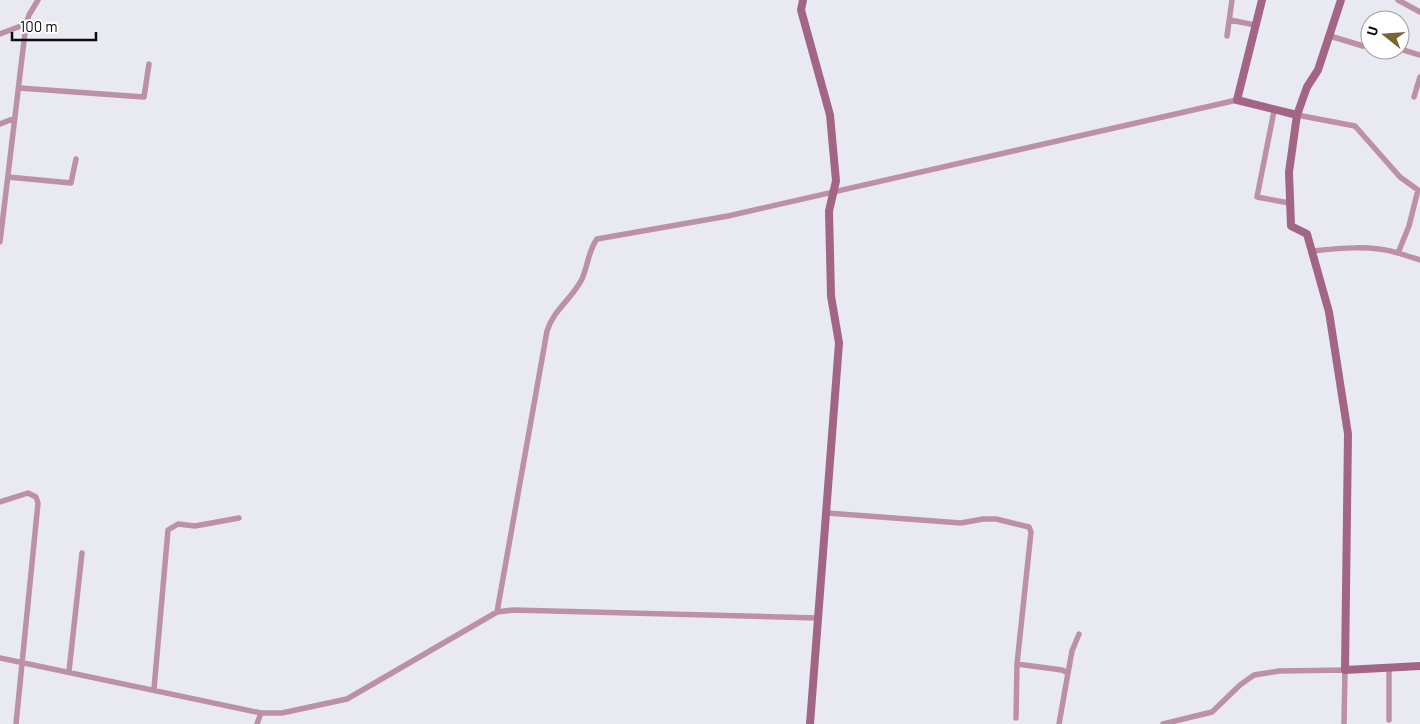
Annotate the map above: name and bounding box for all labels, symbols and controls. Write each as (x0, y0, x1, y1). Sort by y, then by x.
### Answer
scale bar (12, 10, 96, 42)
north arrow (1360, 10, 1410, 60)
text: 100 m (20, 17, 58, 35)
text: U (1363, 24, 1382, 38)

